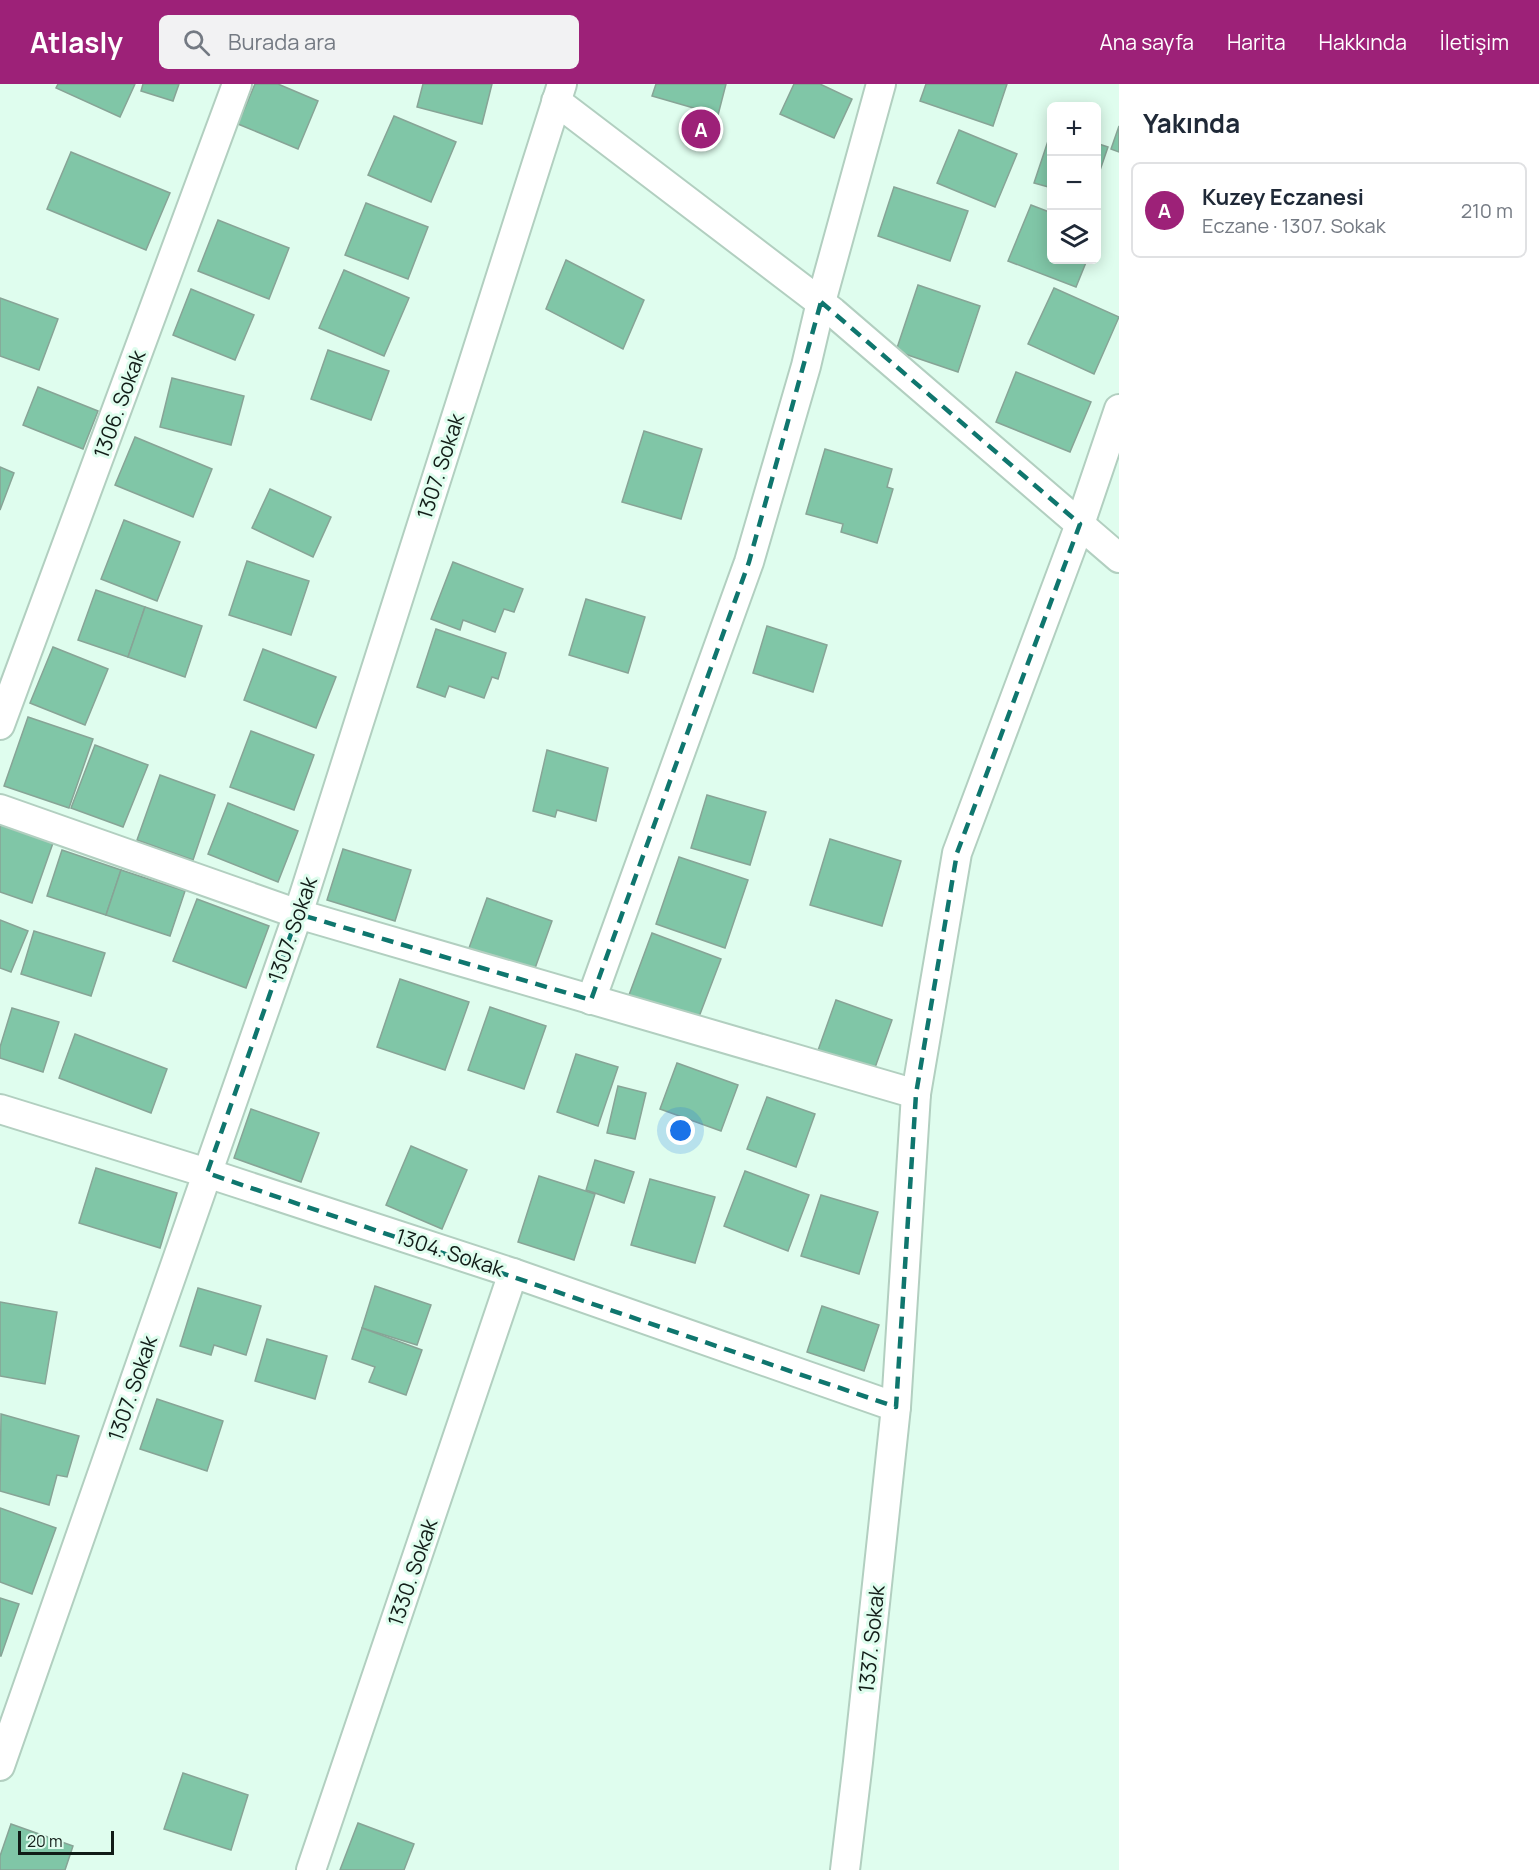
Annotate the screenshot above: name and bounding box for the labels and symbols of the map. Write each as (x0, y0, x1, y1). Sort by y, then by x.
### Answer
pin: A (682, 106, 720, 152)
street label: 1306. Sokak (87, 346, 152, 462)
street label: 1307. Sokak (410, 409, 470, 522)
street label: 1307. Sokak (261, 872, 323, 985)
your location (666, 1116, 695, 1145)
street label: 1304. Sokak (392, 1221, 508, 1283)
street label: 1307. Sokak (101, 1331, 163, 1444)
street label: 1330. Sokak (381, 1514, 444, 1629)
street label: 1337. Sokak (851, 1583, 891, 1694)
scale bar (18, 1828, 114, 1856)

